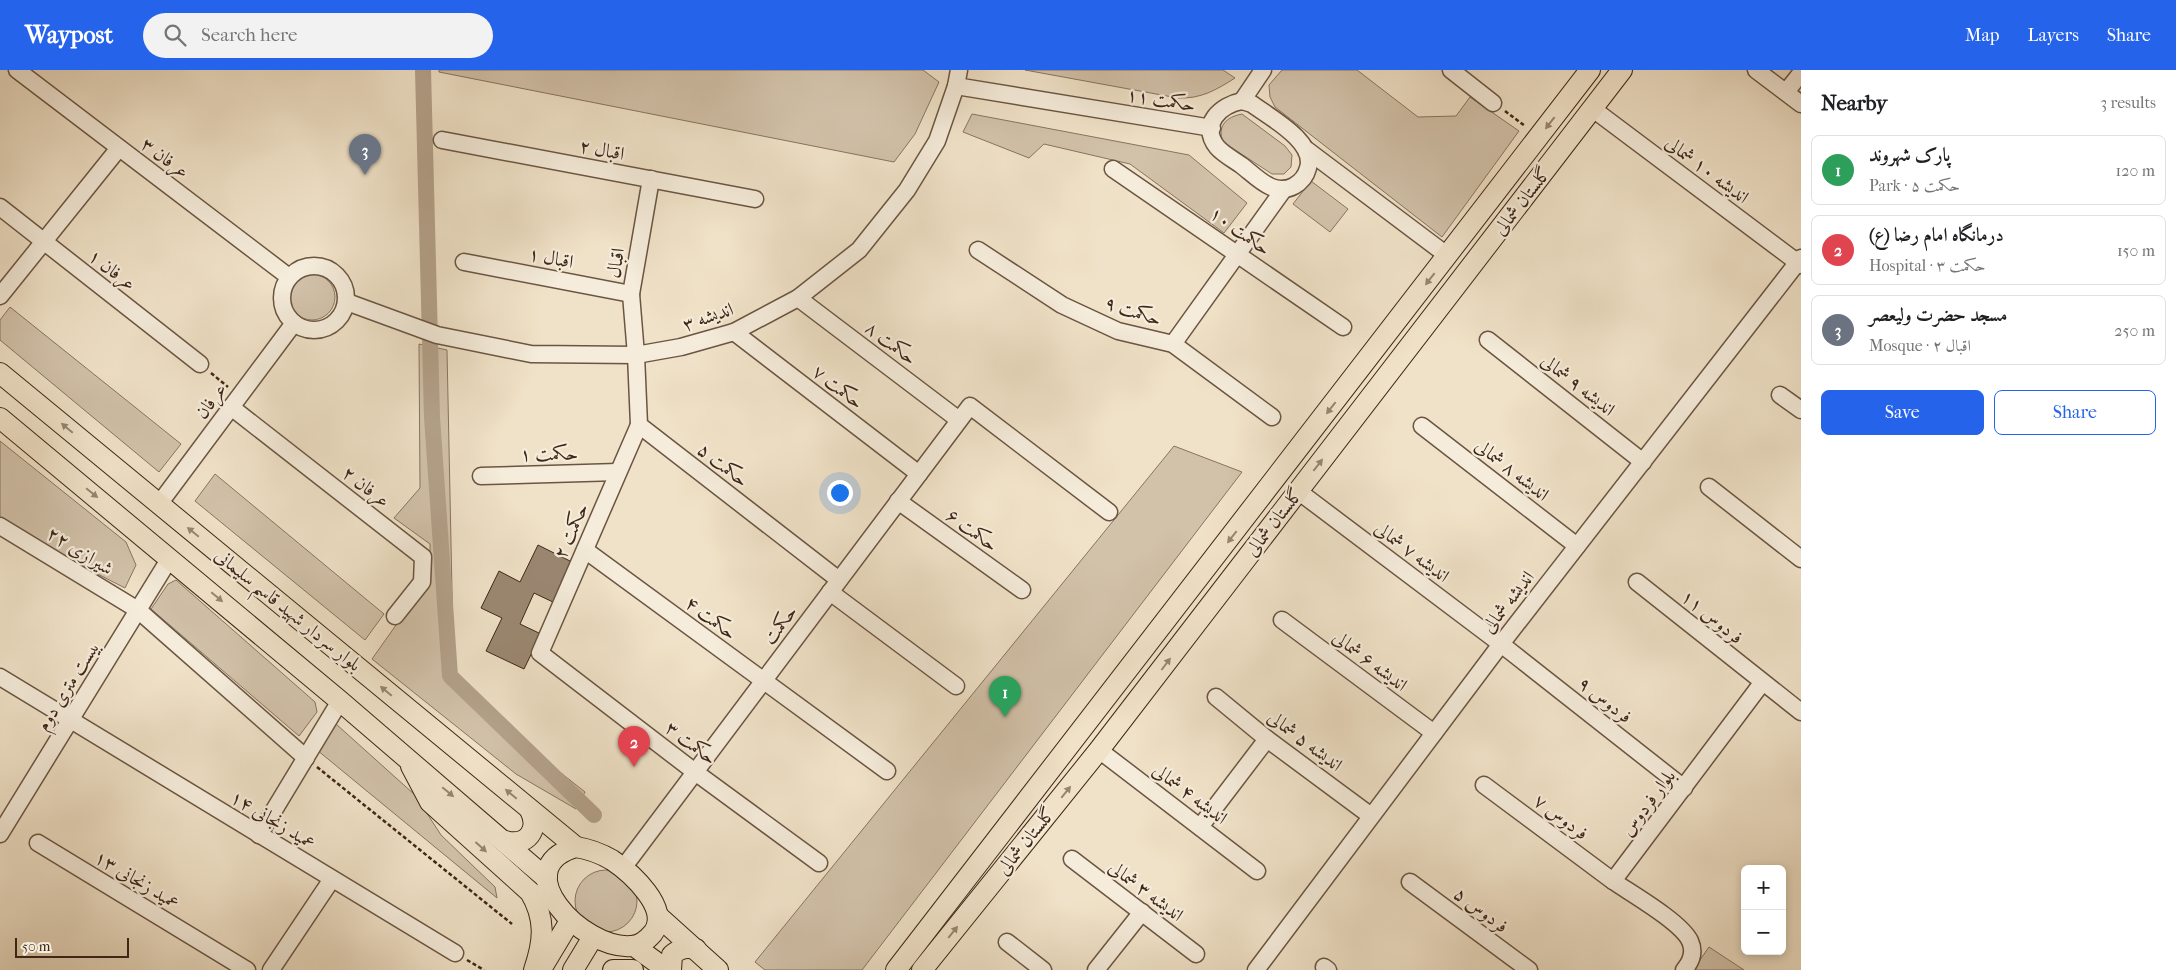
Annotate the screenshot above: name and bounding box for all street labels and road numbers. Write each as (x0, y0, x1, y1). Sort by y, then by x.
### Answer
street label: حکمت ۱۱ (1125, 84, 1197, 116)
street label: اندیشه ۱۰ شمالی (1661, 131, 1753, 209)
street label: عرفان ۳ (136, 133, 193, 185)
street label: اقبال ۲ (578, 135, 626, 165)
street label: گلستان شمالی (1488, 162, 1556, 240)
street label: حکمت ۱۰ (1205, 202, 1275, 260)
street label: اقبال ۱ (527, 243, 575, 273)
street label: عرفان ۱ (83, 245, 140, 297)
street label: اقبال (603, 246, 629, 280)
street label: حکمت ۹ (1102, 292, 1164, 330)
street label: اندیشه ۳ (680, 298, 736, 336)
street label: حکمت ۸ (861, 317, 921, 369)
street label: اندیشه ۹ شمالی (1537, 349, 1619, 421)
street label: حکمت ۷ (808, 360, 868, 414)
street label: عرفان (191, 379, 233, 424)
street label: اندیشه ۸ شمالی (1471, 434, 1553, 506)
street label: حکمت ۵ (693, 438, 753, 492)
street label: حکمت ۱ (520, 442, 578, 466)
street label: عرفان ۲ (337, 462, 394, 514)
street label: گلستان شمالی (1240, 483, 1308, 561)
street label: حکمت ۲ (549, 500, 593, 562)
street label: حکمت ۶ (942, 504, 1002, 556)
street label: اندیشه ۷ شمالی (1370, 517, 1454, 587)
street label: شیرازی ۲۲ (43, 522, 117, 580)
street label: بلوار سردار شهید قاسم سلیمانی (205, 544, 366, 682)
street label: اندیشه شمالی (1477, 567, 1539, 637)
street label: فردوس ۱۱ (1676, 585, 1747, 649)
street label: حکمت ۴ (681, 592, 741, 644)
street label: حکمت (758, 601, 802, 649)
street label: اندیشه ۶ شمالی (1328, 626, 1412, 696)
street label: بیست متری دوم (32, 637, 109, 738)
street label: فردوس ۹ (1573, 672, 1636, 729)
street label: اندیشه ۵ شمالی (1263, 706, 1347, 776)
street label: حکمت ۳ (661, 717, 721, 769)
street label: اندیشه ۴ شمالی (1148, 759, 1232, 829)
street label: بلوار فردوس (1616, 765, 1681, 841)
street label: عمید زنجانی ۱۴ (226, 786, 320, 854)
street label: فردوس ۷ (1529, 789, 1593, 845)
street label: گلستان شمالی (991, 802, 1060, 879)
street label: عمید زنجانی ۱۳ (90, 846, 184, 914)
street label: اندیشه ۳ شمالی (1104, 856, 1188, 926)
street label: فردوس ۵ (1449, 882, 1513, 938)

